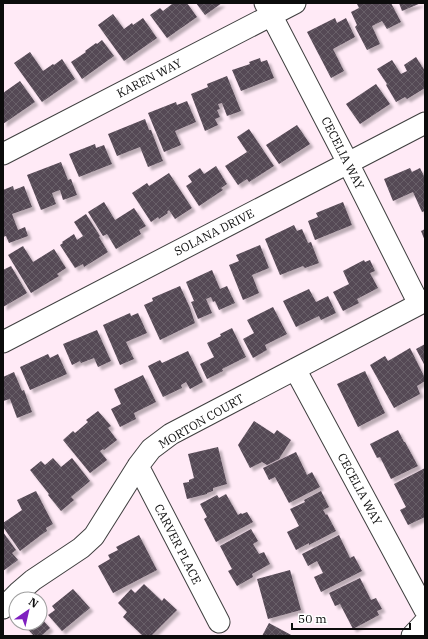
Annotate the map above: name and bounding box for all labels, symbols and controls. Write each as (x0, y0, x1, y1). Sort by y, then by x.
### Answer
street label: KAREN WAY (114, 55, 184, 101)
street label: CECELIA WAY (318, 114, 368, 192)
street label: SOLANA DRIVE (172, 205, 256, 259)
street label: MORTON COURT (156, 390, 246, 451)
street label: CECELIA WAY (335, 450, 385, 528)
street label: CARVER PLACE (151, 501, 205, 587)
north arrow (8, 591, 48, 631)
text: N (26, 594, 41, 611)
scale bar (292, 605, 410, 631)
text: 50 m (298, 611, 327, 626)

